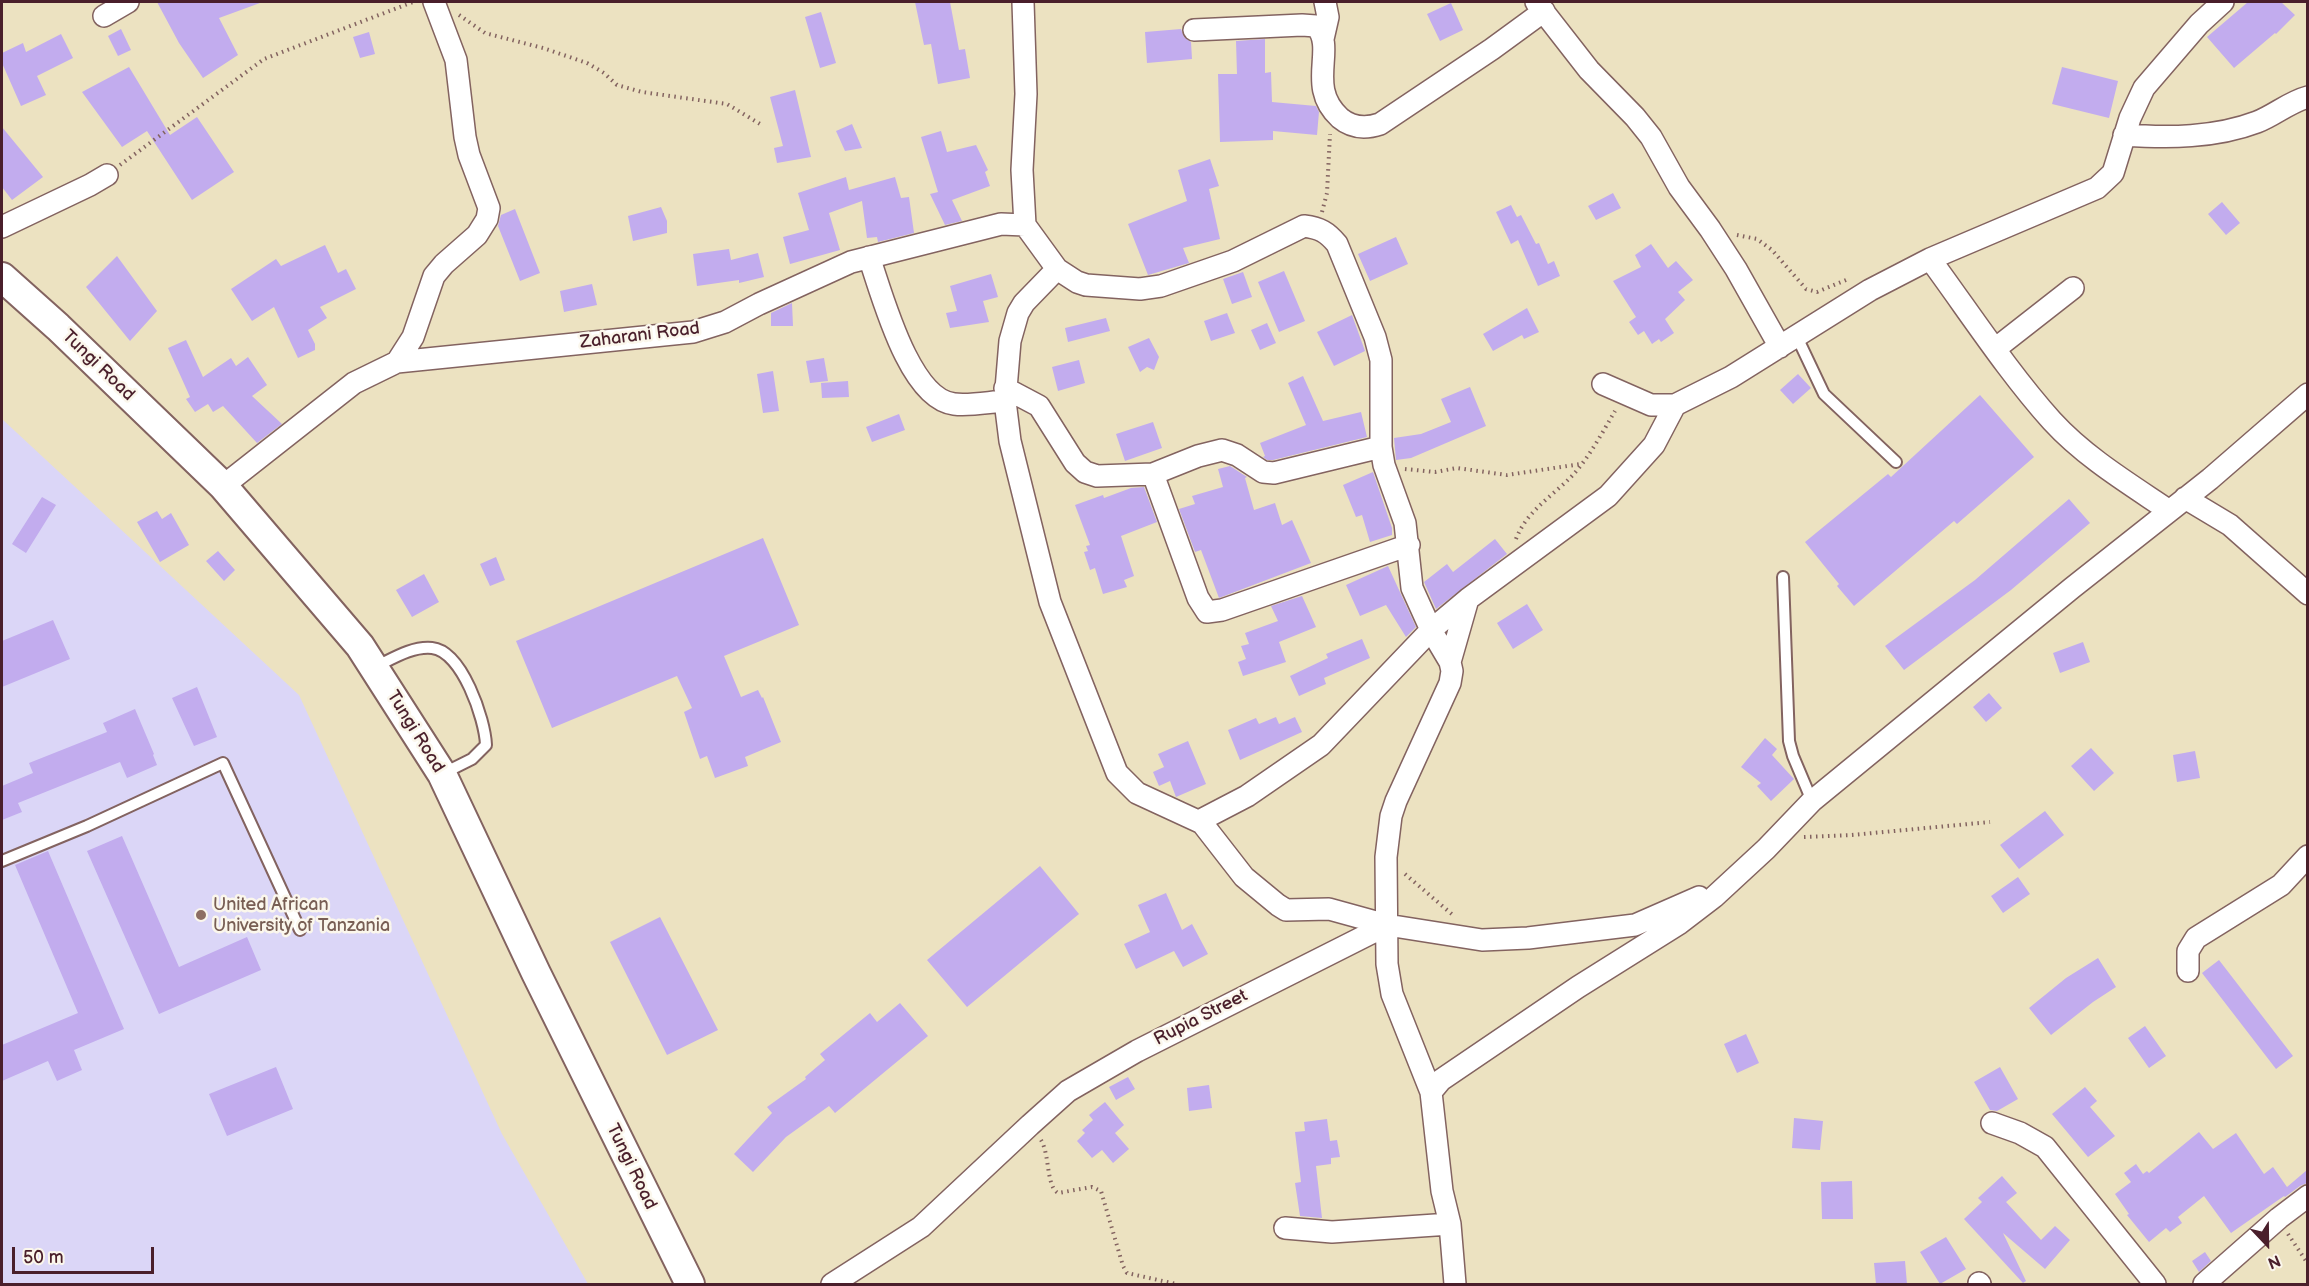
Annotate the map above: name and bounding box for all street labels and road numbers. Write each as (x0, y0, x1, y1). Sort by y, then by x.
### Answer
street label: Zaharani Road (579, 318, 701, 354)
street label: Tungi Road (57, 326, 139, 406)
street label: Tungi Road (381, 687, 449, 777)
street label: Rupia Street (1151, 985, 1251, 1051)
street label: Tungi Road (601, 1121, 661, 1213)

